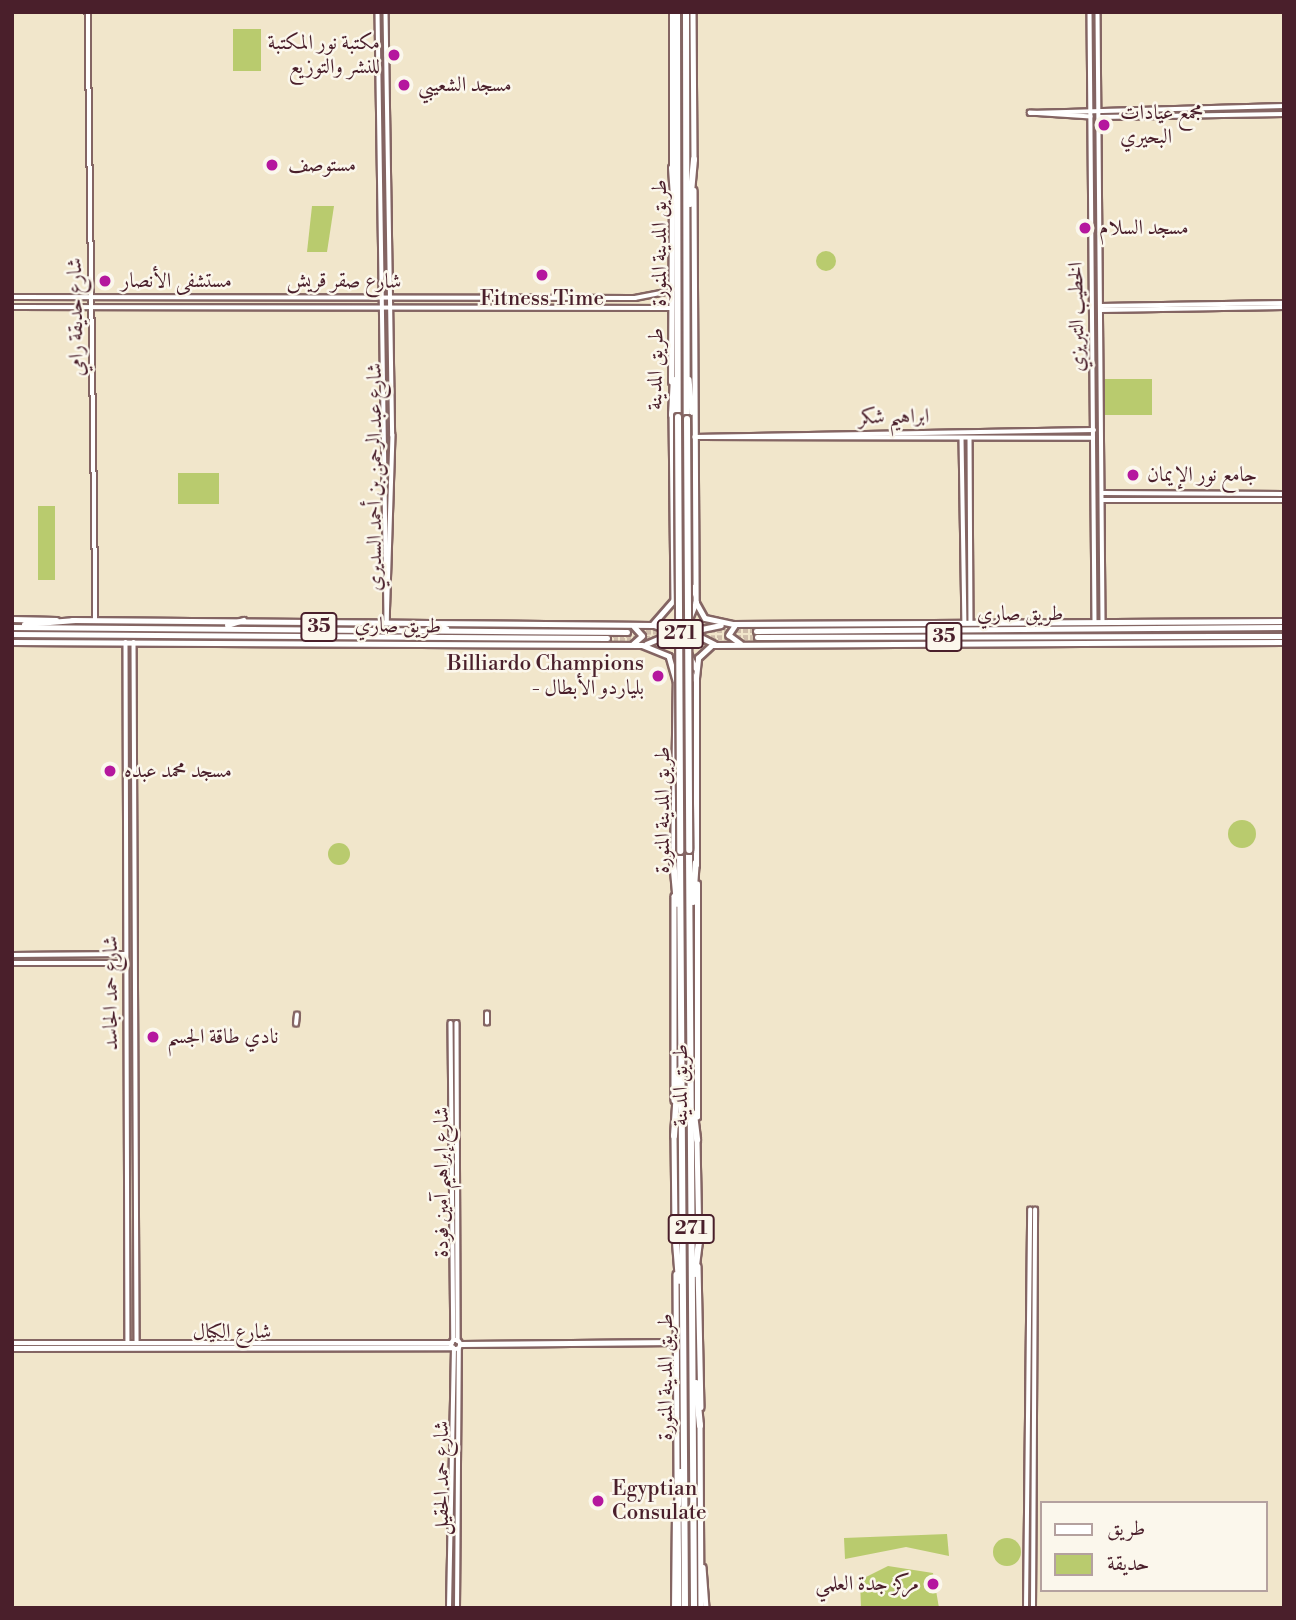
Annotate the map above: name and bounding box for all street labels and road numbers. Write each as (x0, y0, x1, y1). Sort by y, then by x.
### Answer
street label: طريق المدينة المنورة (647, 179, 673, 307)
street label: شارع حديقة رامي (62, 257, 90, 377)
street label: الخطيب التبريزي (1063, 262, 1091, 372)
street label: شارع صقر قريش (286, 267, 402, 295)
street label: طريق المدينة (643, 328, 669, 410)
street label: شارع عبد الرحمن بن أحمد السديري (362, 363, 388, 591)
street label: ابراهيم شكر (859, 404, 929, 430)
street label: طريق صاري (977, 601, 1063, 627)
road number: 35 (300, 612, 338, 642)
street label: طريق صاري (354, 613, 442, 639)
road number: 271 (656, 618, 704, 650)
road number: 35 (925, 622, 963, 652)
street label: طريق المدينة المنورة (650, 746, 676, 874)
street label: شارع حمد الجاسد (98, 936, 124, 1050)
street label: طريق المدينة (668, 1044, 694, 1126)
street label: شارع إبراهيم آمين فودة (429, 1107, 455, 1257)
road number: 271 (666, 1214, 716, 1245)
street label: طريق المدينة المنورة (653, 1313, 679, 1441)
street label: شارع الكيال (193, 1319, 271, 1345)
street label: شارع حمد الحقيل (429, 1421, 455, 1535)

